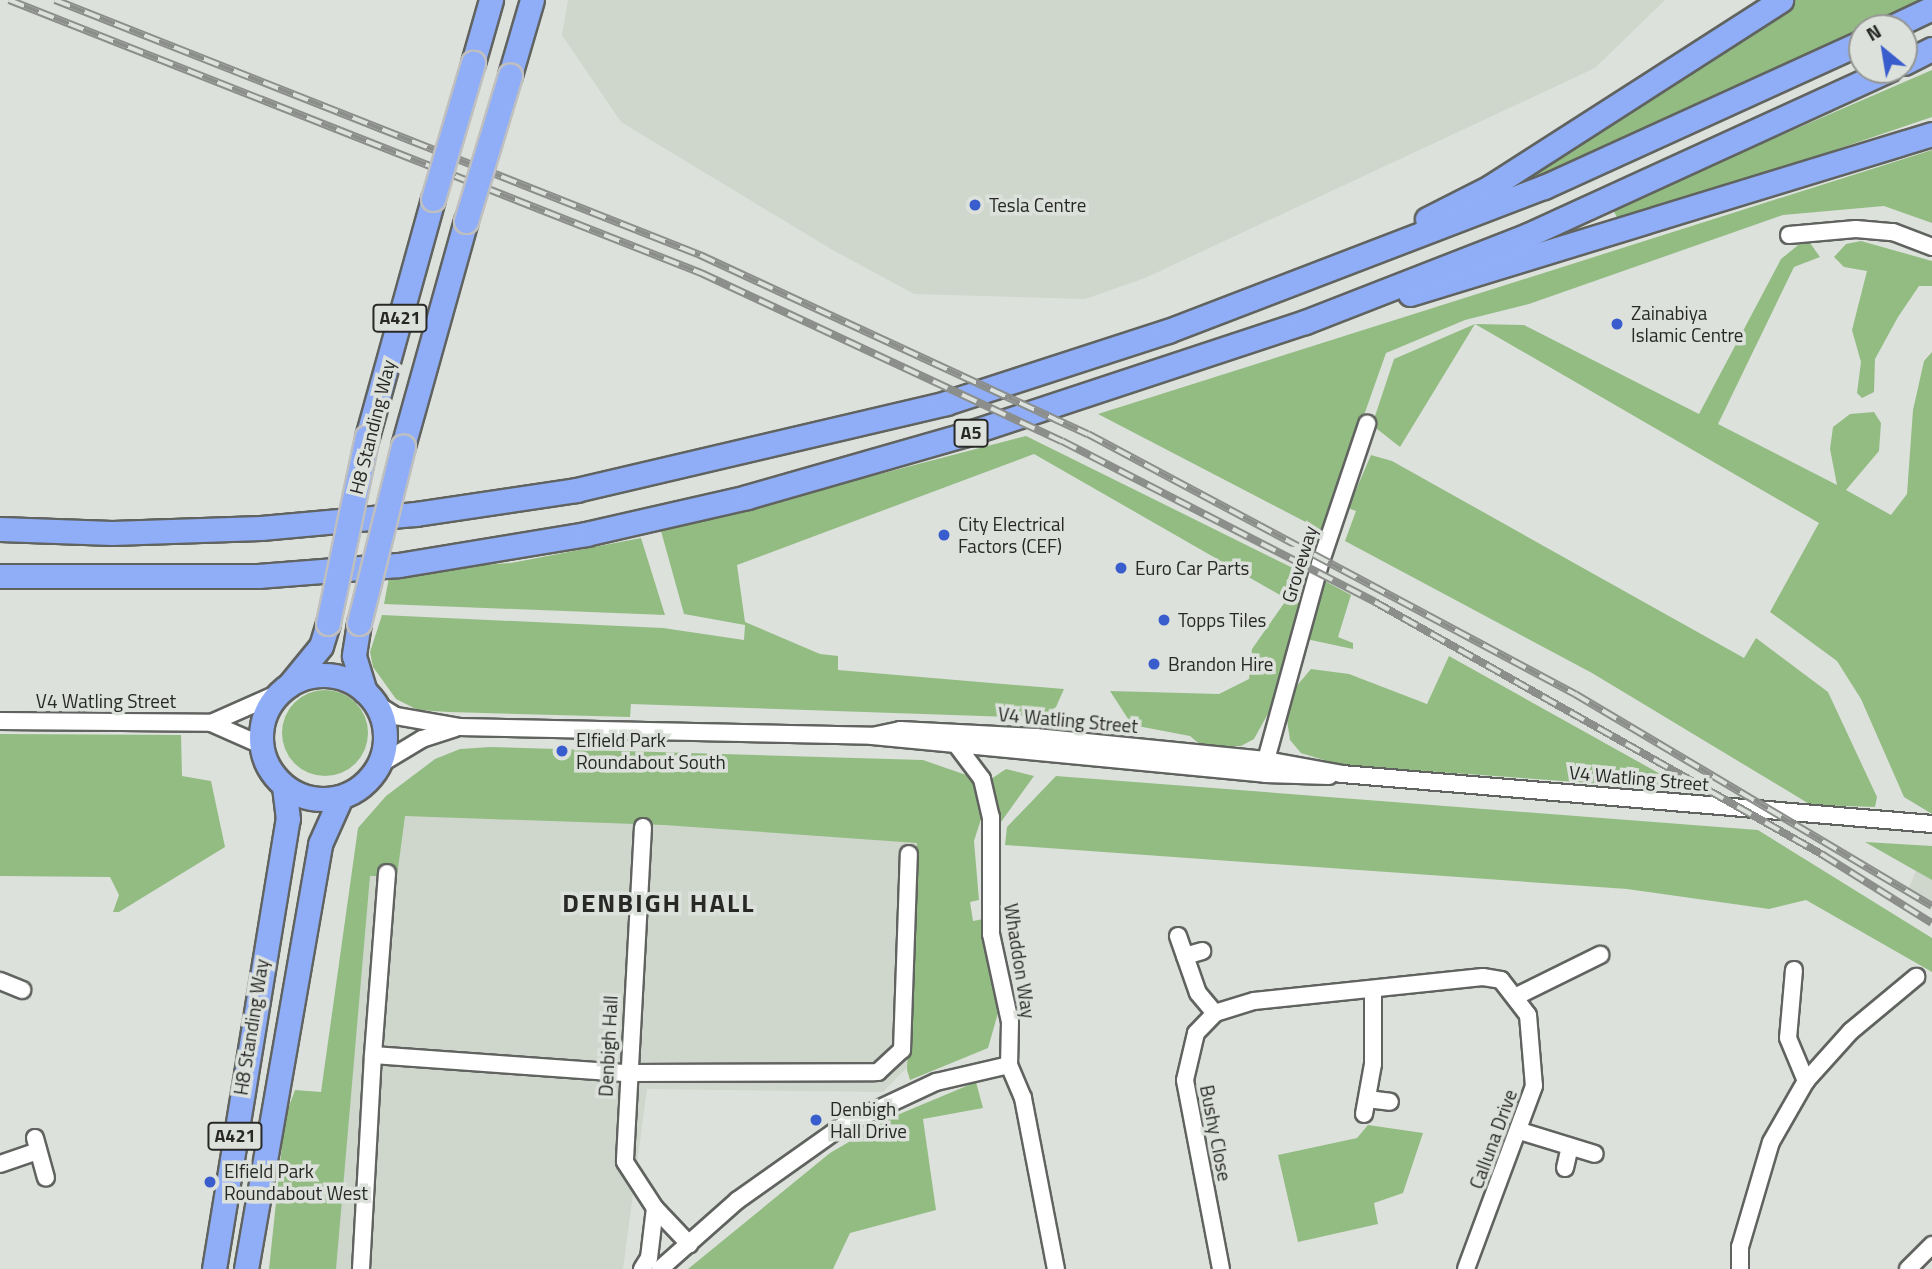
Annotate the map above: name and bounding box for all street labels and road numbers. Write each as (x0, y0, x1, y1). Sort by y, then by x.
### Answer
road number: A421 (372, 304, 428, 332)
street label: H8 Standing Way (344, 357, 400, 497)
road number: A5 (954, 418, 988, 447)
street label: Groveway (1276, 523, 1322, 605)
street label: V4 Watling Street (36, 690, 176, 712)
street label: V4 Watling Street (997, 703, 1139, 737)
street label: V4 Watling Street (1568, 761, 1710, 795)
street label: Whaddon Way (1000, 902, 1040, 1020)
street label: H8 Standing Way (229, 957, 273, 1097)
street label: Denbigh Hall (594, 995, 622, 1097)
street label: Bushy Close (1196, 1083, 1236, 1183)
street label: Calluna Drive (1464, 1086, 1522, 1192)
road number: A421 (207, 1121, 263, 1150)

